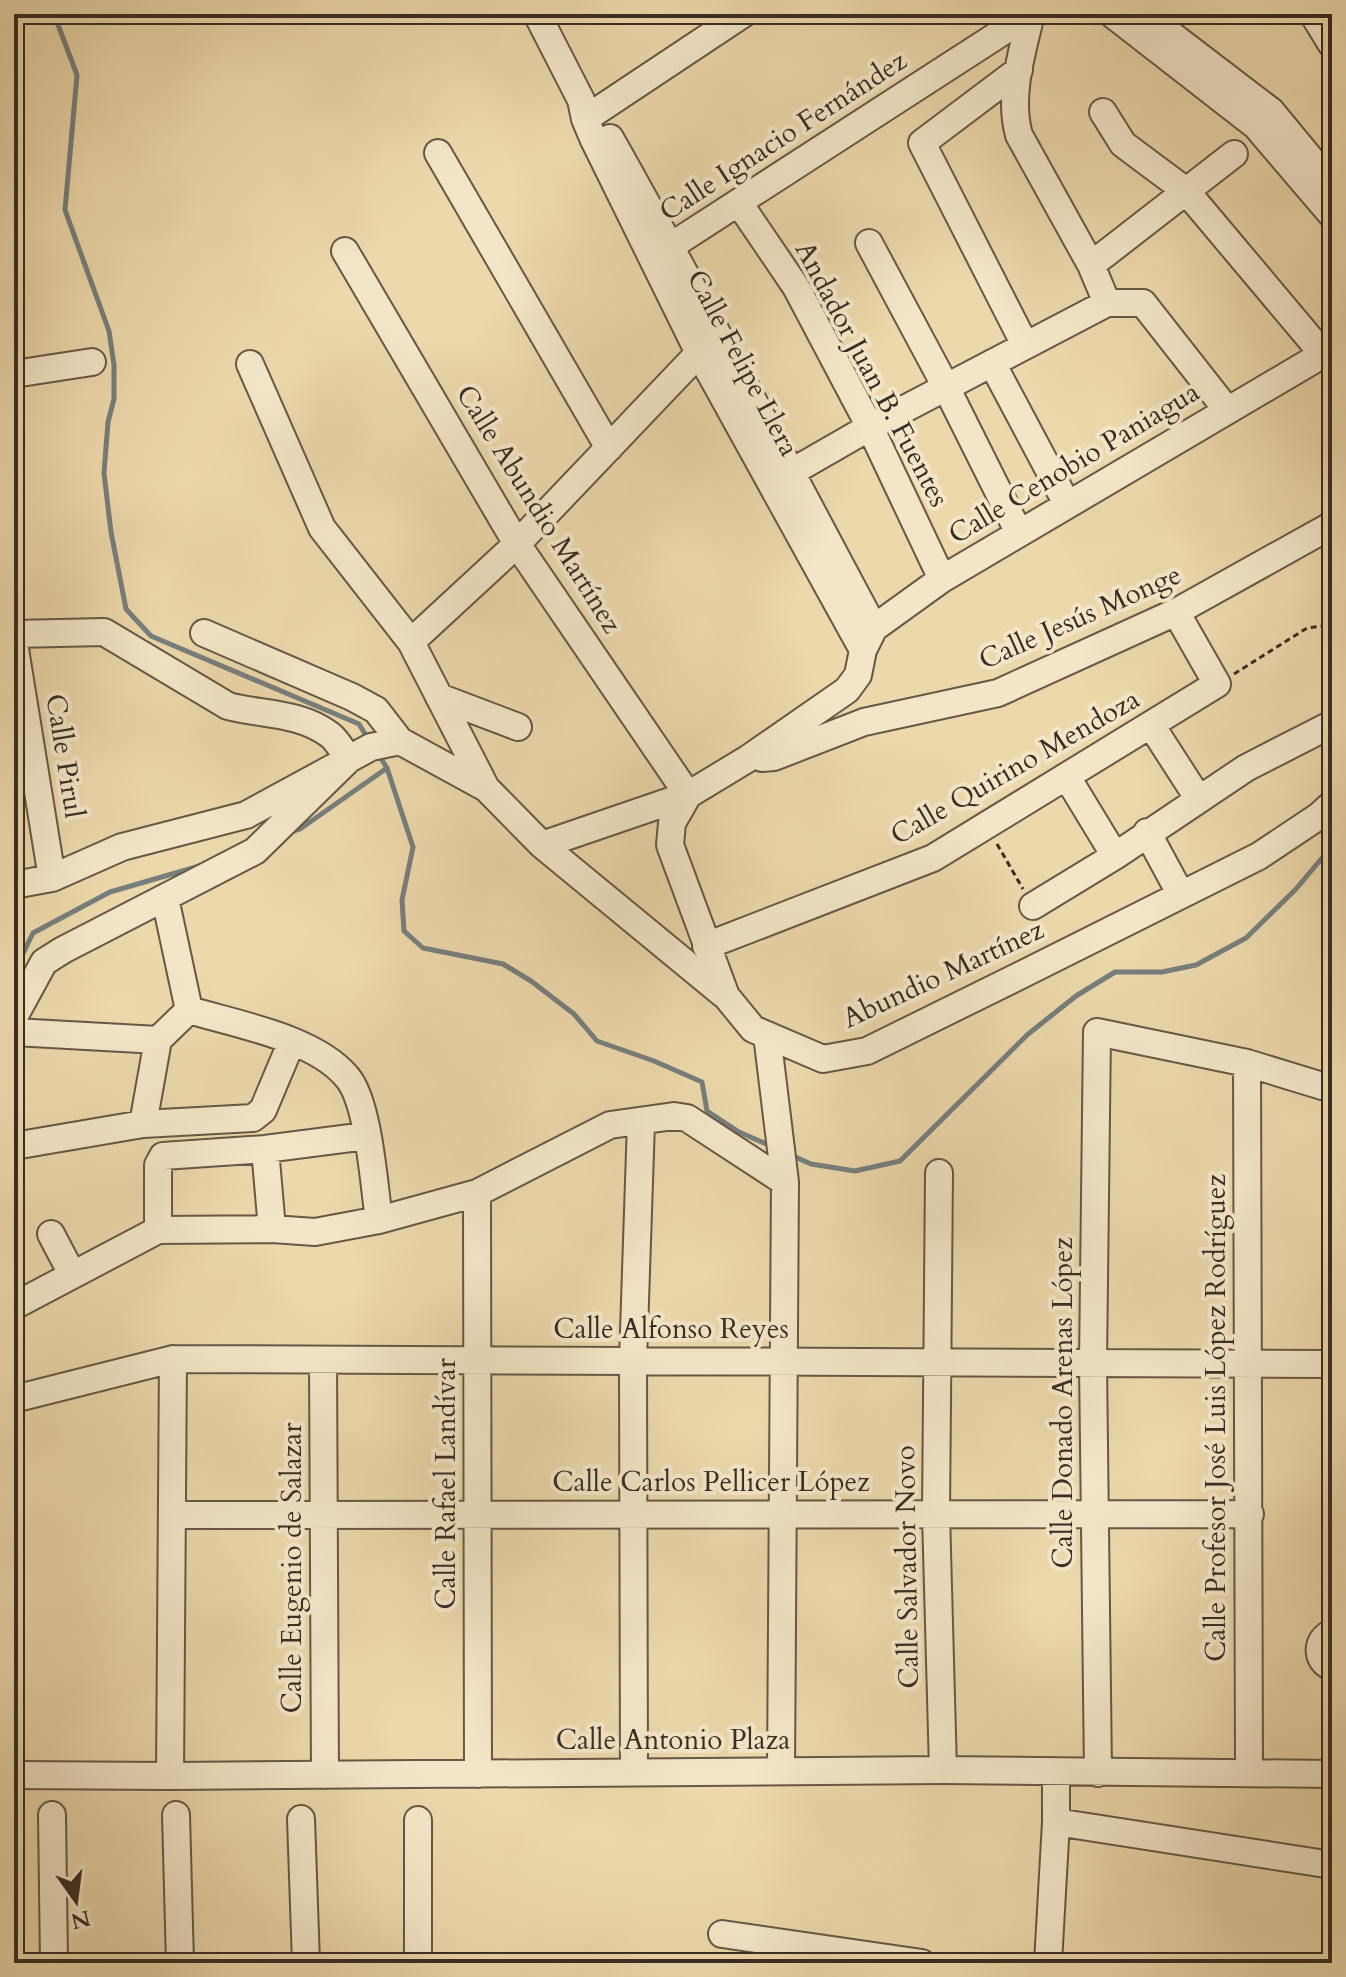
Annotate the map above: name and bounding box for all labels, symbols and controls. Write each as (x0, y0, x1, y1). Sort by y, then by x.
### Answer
street label: Calle Ignacio Fernández (652, 42, 914, 230)
street label: Andador Juan B. Fuentes (786, 235, 958, 513)
street label: Calle Felipe Llera (678, 263, 808, 463)
street label: Calle Cenobio Paniagua (941, 373, 1207, 553)
street label: Calle Abundio Martínez (447, 378, 631, 641)
street label: Calle Jesús Monge (973, 555, 1187, 679)
street label: Calle Quirino Mendoza (884, 680, 1146, 854)
street label: Calle Pirul (36, 691, 94, 821)
street label: Abundio Martínez (836, 910, 1050, 1037)
street label: Calle Profesor José Luis López Rodríguez (1197, 1173, 1235, 1662)
street label: Calle Donado Arenas López (1044, 1237, 1082, 1569)
street label: Calle Alfonso Reyes (553, 1310, 789, 1348)
street label: Calle Rafael Landívar (427, 1357, 465, 1610)
street label: Calle Eugenio de Salazar (273, 1422, 311, 1713)
street label: Calle Salvador Novo (886, 1445, 928, 1689)
street label: Calle Carlos Pellicer López (552, 1463, 870, 1501)
street label: Calle Antonio Plaza (556, 1721, 790, 1759)
north arrow (36, 1861, 116, 1941)
text: N (68, 1903, 93, 1936)

